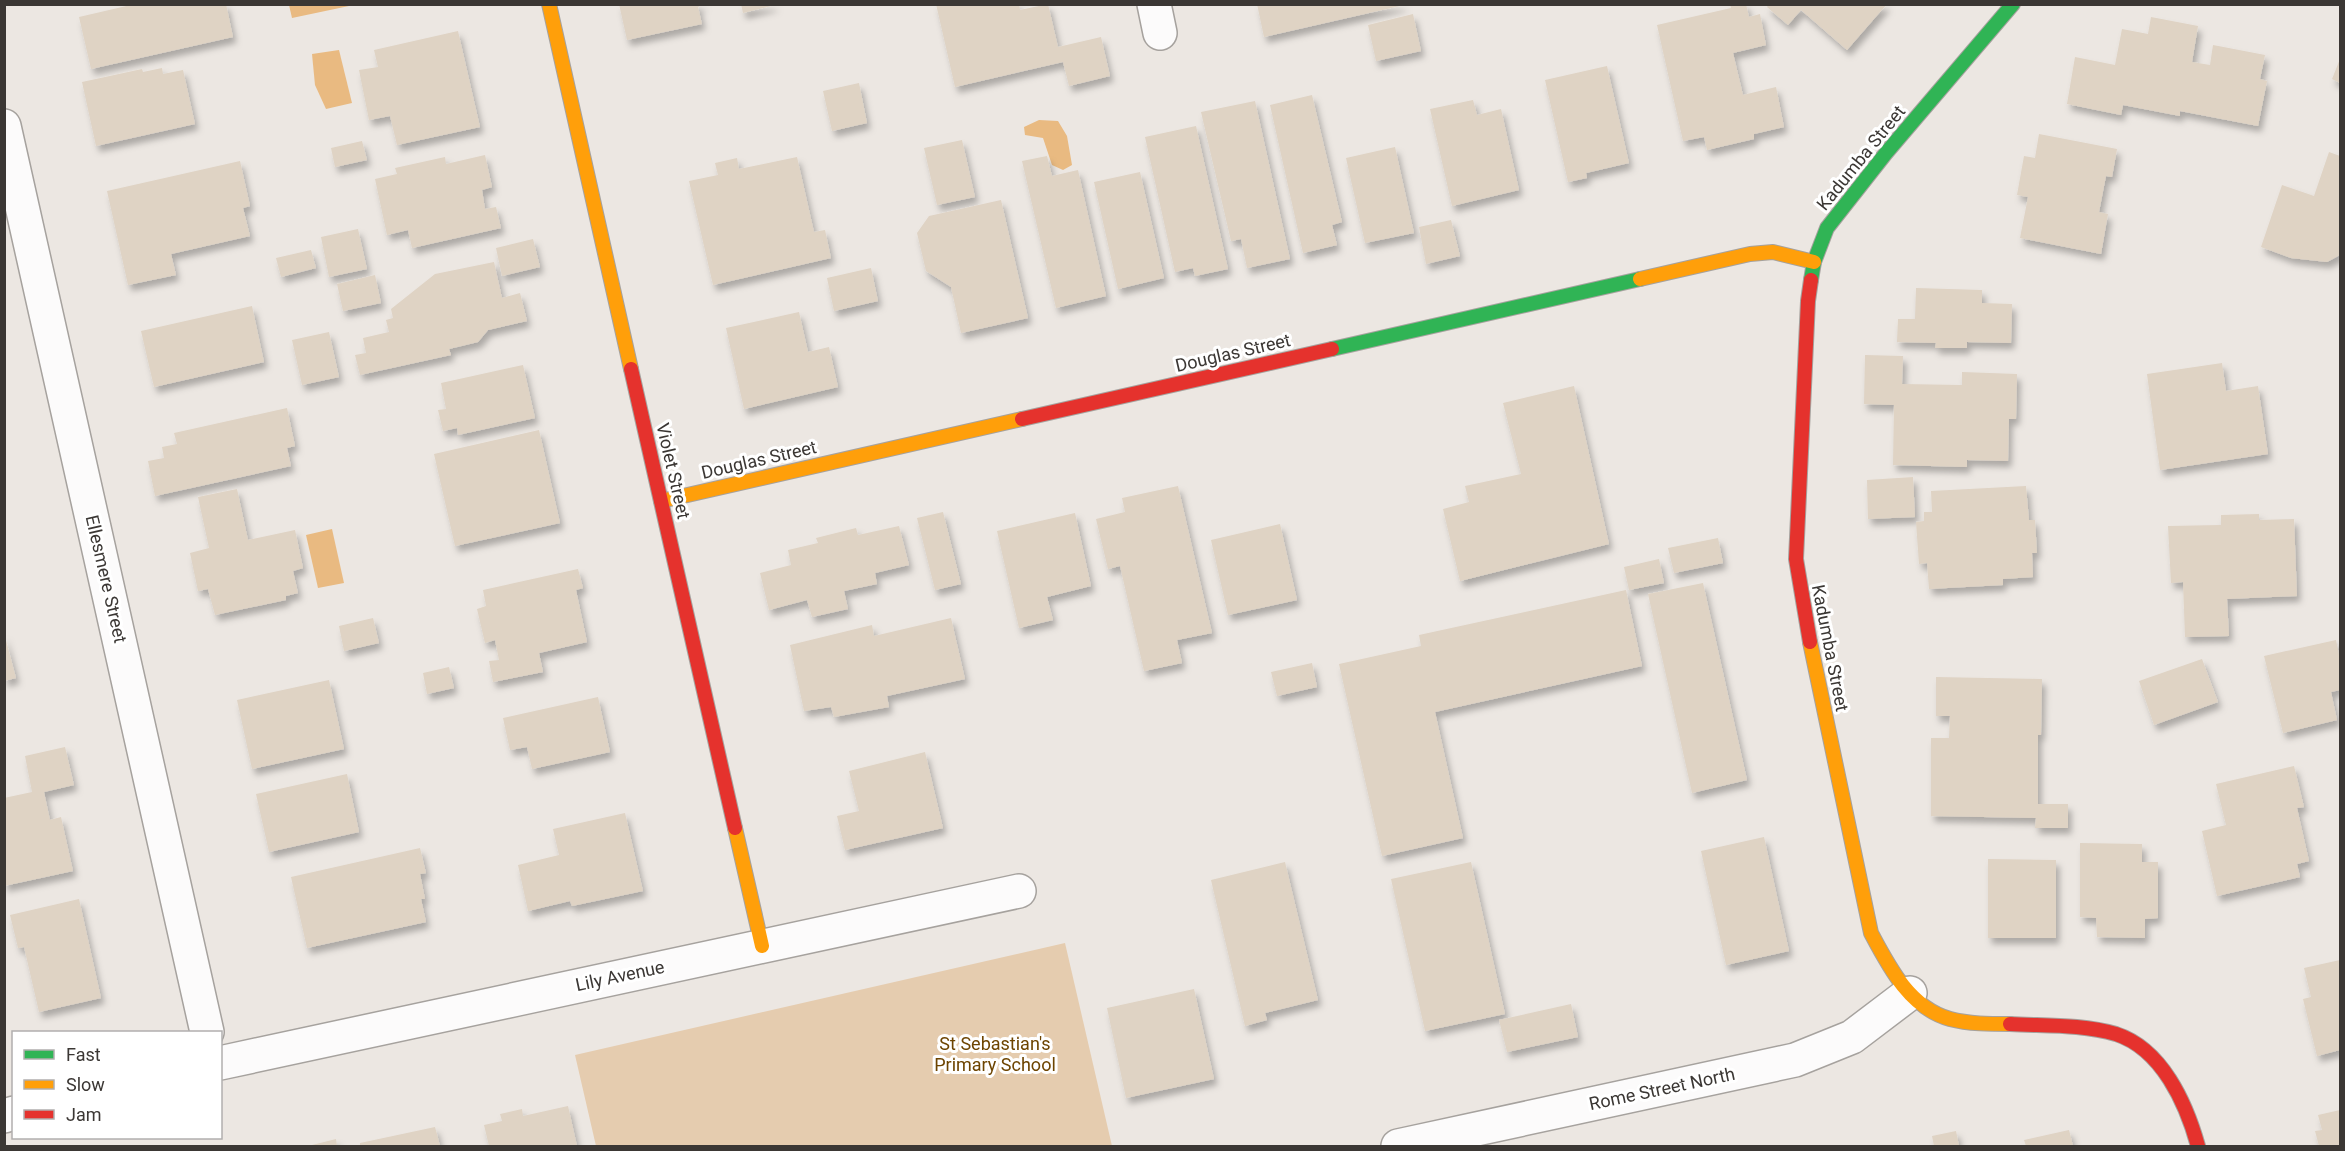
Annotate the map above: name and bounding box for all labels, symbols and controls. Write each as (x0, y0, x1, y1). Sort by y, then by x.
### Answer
street label: Kadumba Street (1812, 101, 1909, 214)
street label: Douglas Street (1173, 329, 1293, 376)
street label: Violet Street (652, 421, 695, 521)
street label: Douglas Street (699, 436, 819, 483)
street label: Ellesmere Street (82, 513, 131, 645)
street label: Kadumba Street (1808, 583, 1853, 713)
street label: Lily Avenue (574, 956, 666, 995)
legend (12, 1031, 222, 1139)
park label: St Sebastian's Primary School (934, 1033, 1056, 1075)
text: Fast (66, 1044, 101, 1065)
street label: Rome Street North (1587, 1063, 1737, 1114)
text: Slow (66, 1074, 105, 1095)
text: Jam (66, 1104, 102, 1125)

